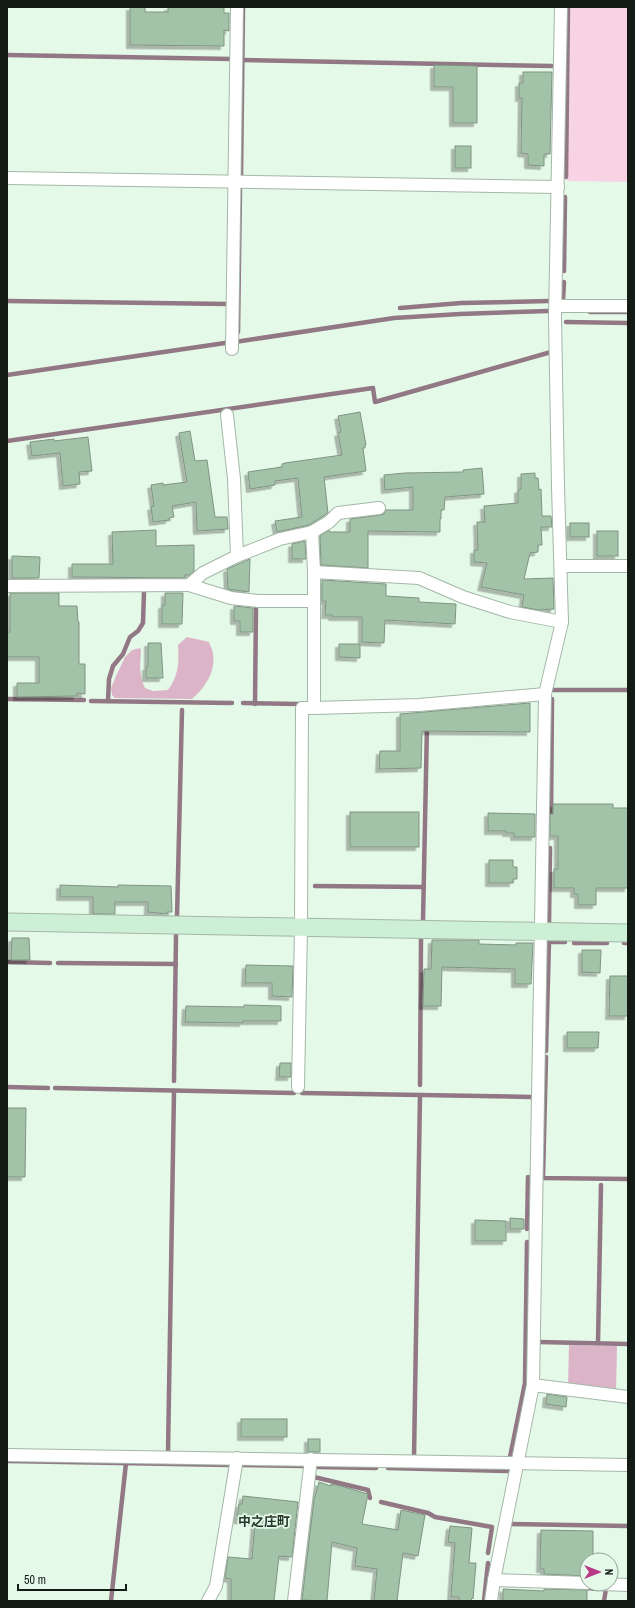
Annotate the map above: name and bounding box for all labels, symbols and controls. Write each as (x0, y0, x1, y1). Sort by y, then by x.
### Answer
district label: 中之庄町 (238, 1513, 290, 1530)
north arrow (579, 1552, 619, 1592)
scale bar (18, 1566, 126, 1592)
text: N (602, 1569, 616, 1575)
text: 50 m (24, 1572, 46, 1588)

